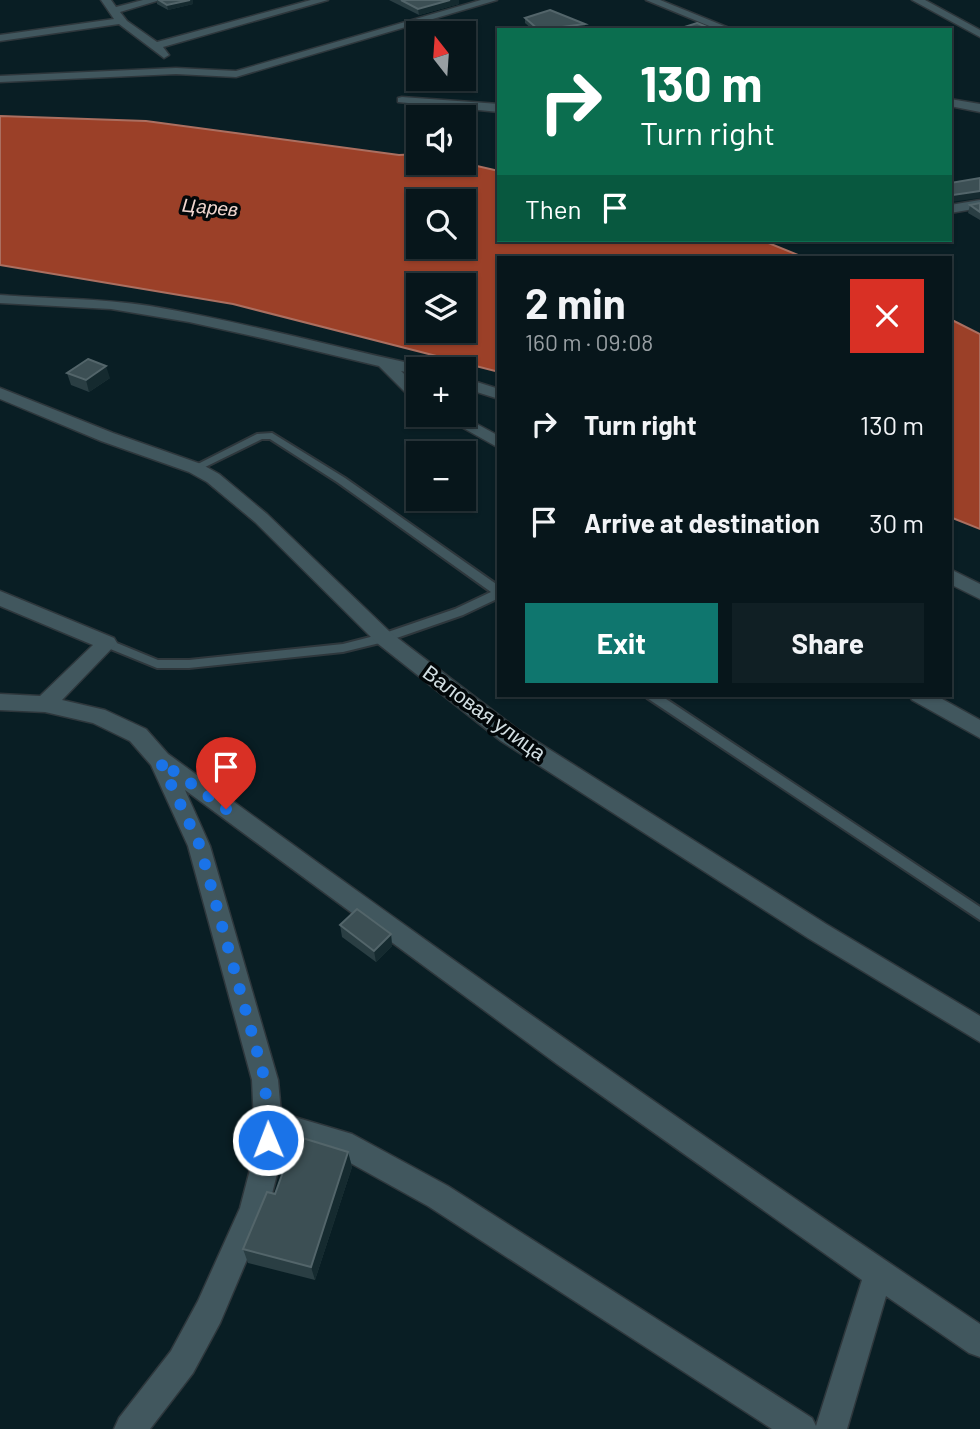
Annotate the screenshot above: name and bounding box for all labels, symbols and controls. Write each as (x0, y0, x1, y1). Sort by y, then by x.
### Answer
north arrow (406, 21, 476, 91)
map controls (406, 21, 476, 511)
text: 130 m (640, 53, 762, 112)
icon: right (525, 56, 616, 147)
button: sound (406, 105, 476, 175)
text: Turn right (640, 113, 775, 151)
button: search (406, 189, 476, 259)
icon: arrive (596, 189, 634, 227)
water label: Царев (181, 193, 239, 220)
text: Then (525, 193, 582, 224)
button: layers (406, 273, 476, 343)
text: 2 min (525, 277, 626, 327)
button: close (850, 279, 924, 353)
text: 160 m · 09:08 (525, 328, 653, 356)
button: + (406, 357, 476, 427)
icon: right (525, 405, 563, 443)
text: Turn right (584, 409, 697, 440)
text: 130 m (860, 409, 924, 440)
button: − (406, 441, 476, 511)
icon: arrive (525, 503, 563, 541)
text: Arrive at destination (584, 507, 820, 538)
text: 30 m (869, 507, 924, 538)
button: Exit (525, 603, 718, 683)
button: Share (732, 603, 924, 683)
street label: Валовая улица (419, 659, 551, 765)
pin (196, 737, 256, 809)
icon: arrive (207, 748, 245, 786)
position arrow (231, 1103, 305, 1177)

